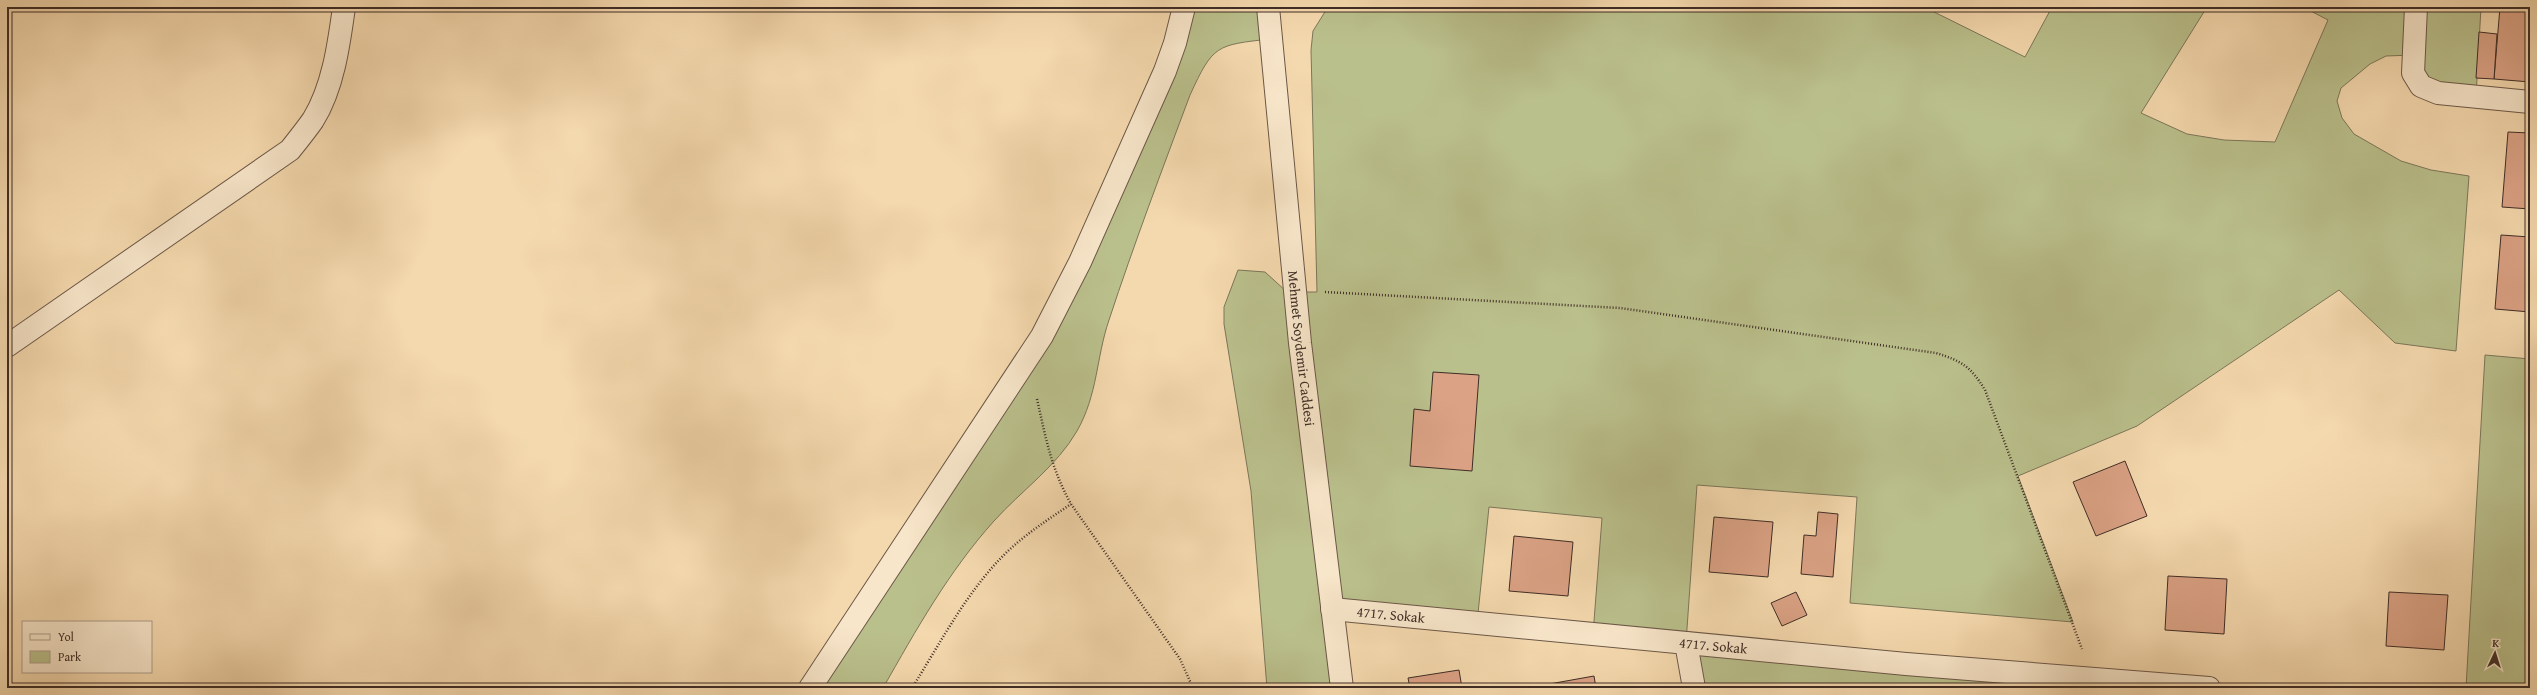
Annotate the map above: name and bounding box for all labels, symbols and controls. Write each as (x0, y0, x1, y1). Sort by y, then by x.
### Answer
street label: Mehmet Soydemir Caddesi (1283, 270, 1320, 427)
street label: 4717. Sokak (1356, 601, 1427, 628)
legend (22, 621, 152, 673)
text: Yol (58, 628, 75, 645)
street label: 4717. Sokak (1678, 632, 1749, 659)
north arrow (2475, 633, 2515, 673)
text: K (2492, 635, 2500, 651)
text: Park (58, 648, 82, 665)

